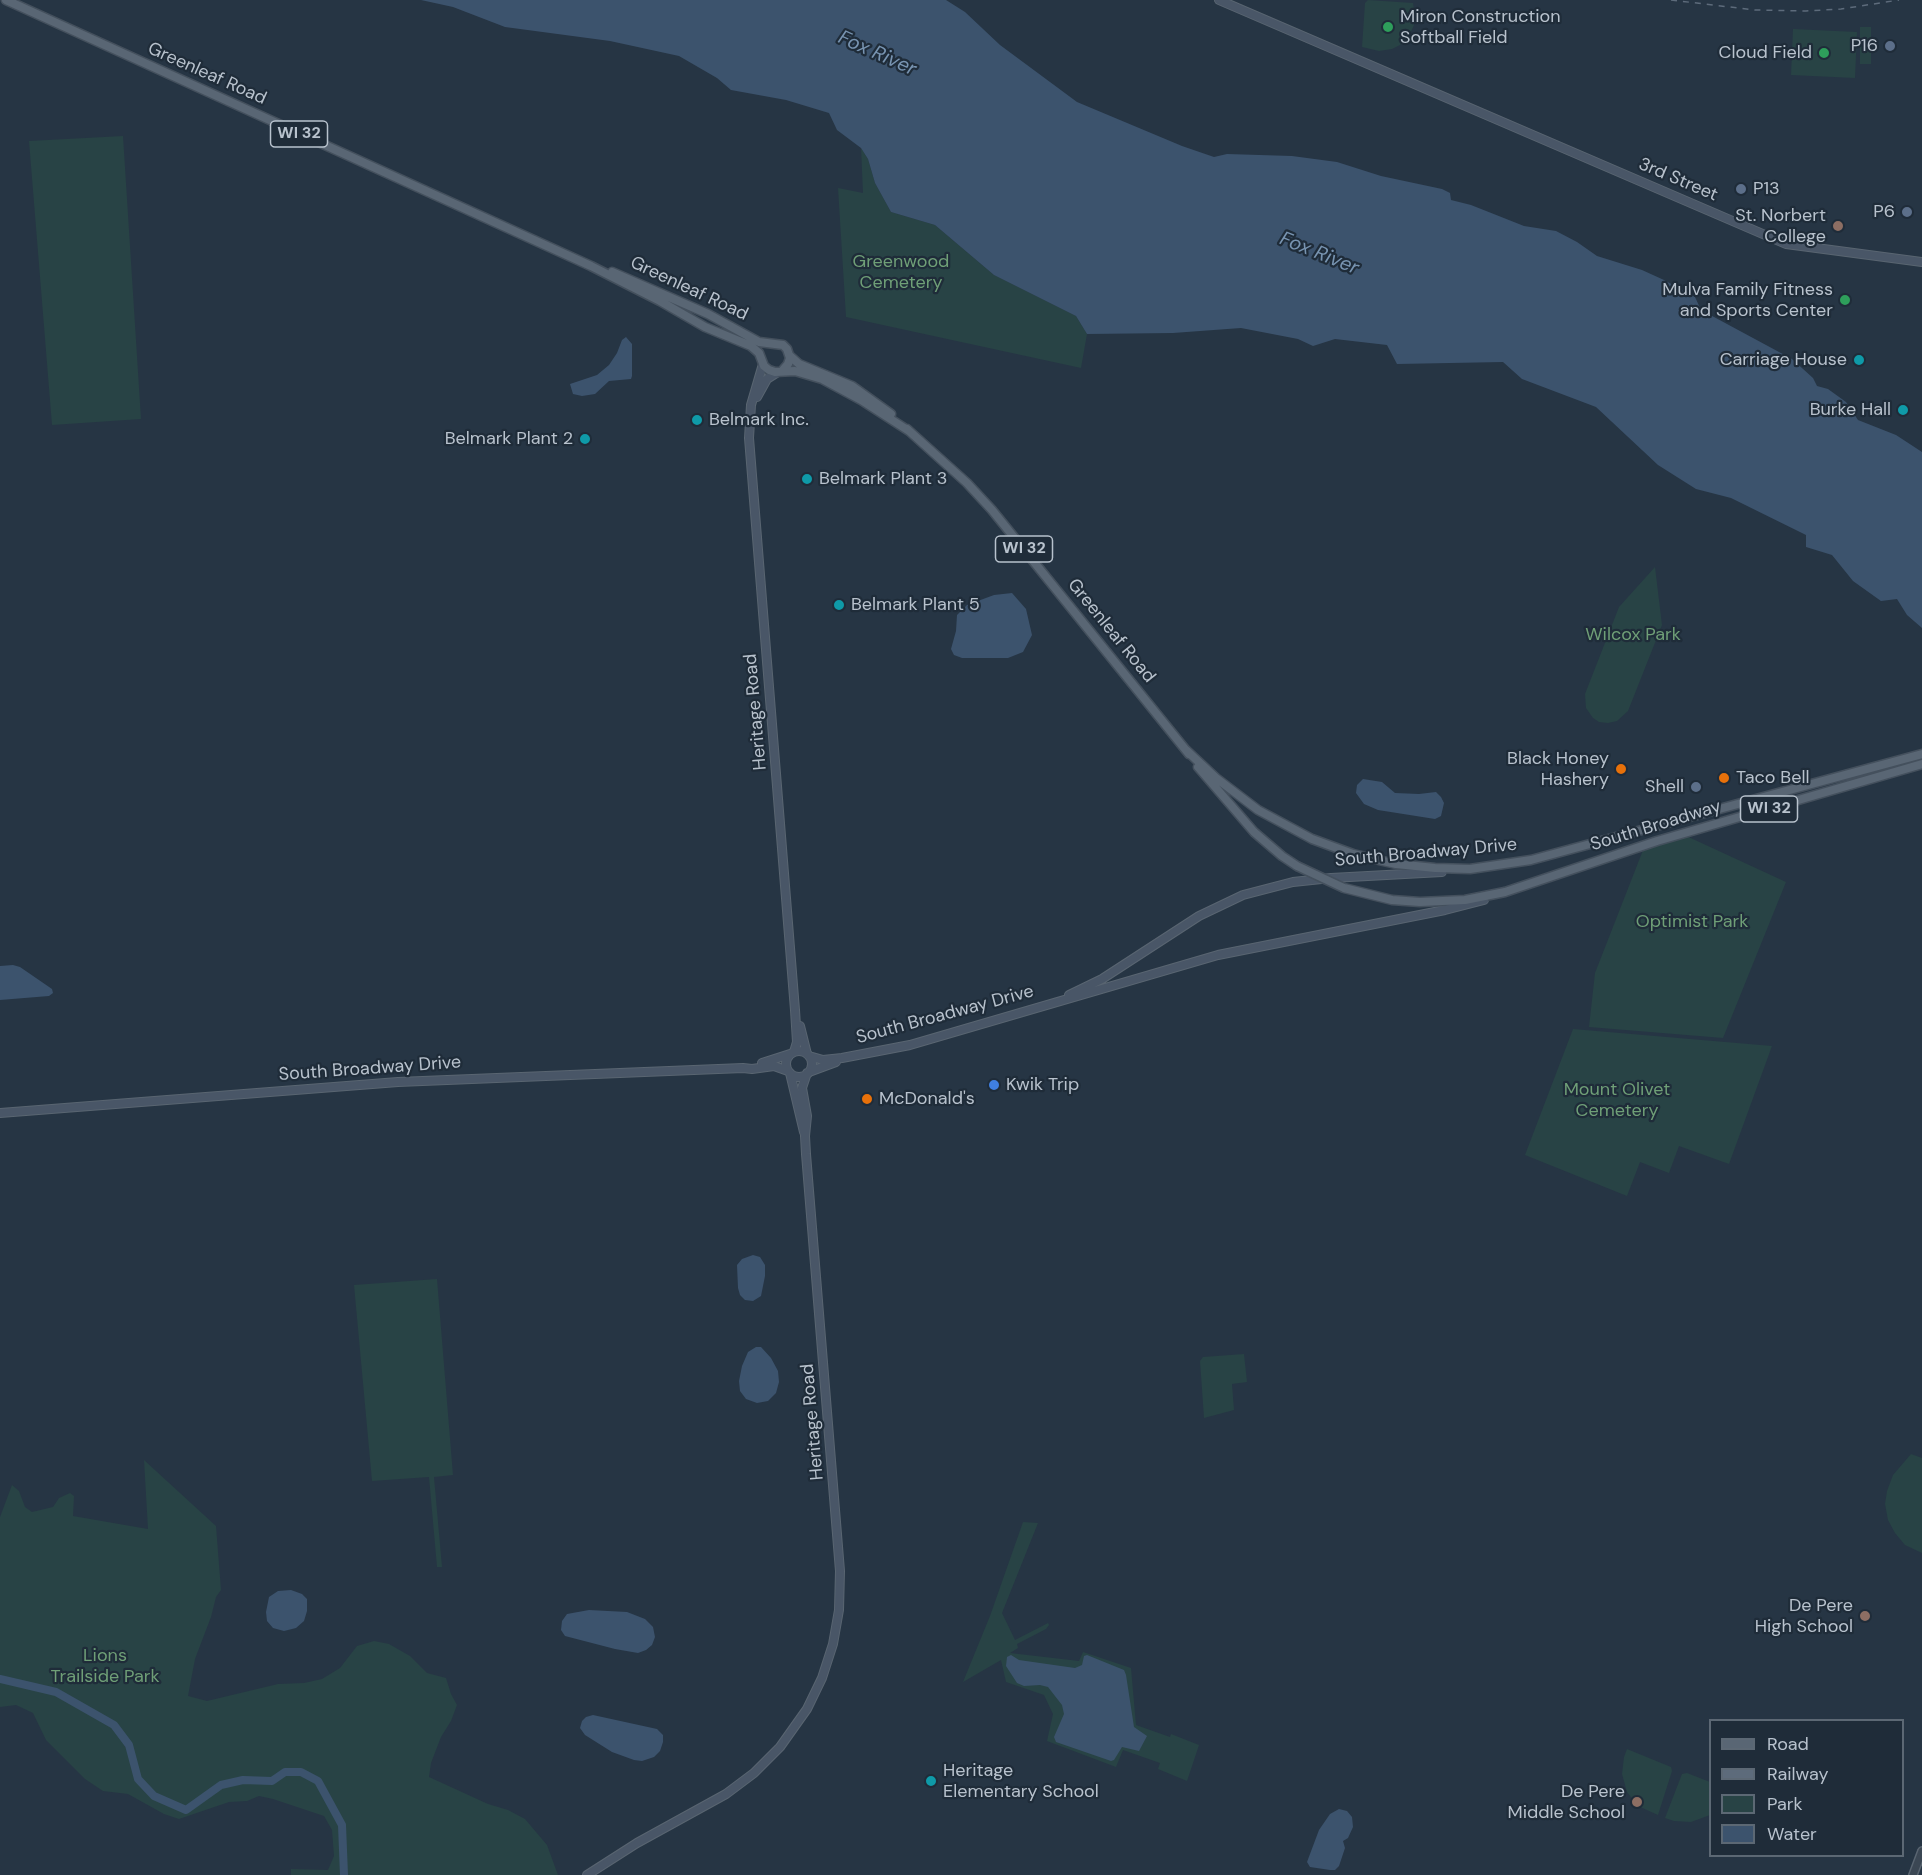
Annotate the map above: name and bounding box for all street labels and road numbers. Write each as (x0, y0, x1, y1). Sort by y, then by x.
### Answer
street label: Greenleaf Road (144, 38, 270, 110)
road number: WI 32 (270, 121, 328, 147)
street label: 3rd Street (1635, 154, 1721, 206)
street label: Greenleaf Road (627, 252, 751, 326)
road number: WI 32 (996, 536, 1052, 562)
street label: Greenleaf Road (1062, 575, 1160, 687)
street label: Heritage Road (740, 653, 772, 771)
street label: South Broadway (1588, 796, 1724, 856)
road number: WI 32 (1740, 796, 1798, 822)
street label: South Broadway Drive (1334, 834, 1518, 872)
street label: South Broadway Drive (854, 981, 1036, 1049)
street label: South Broadway Drive (278, 1052, 462, 1086)
street label: Heritage Road (797, 1363, 829, 1481)

